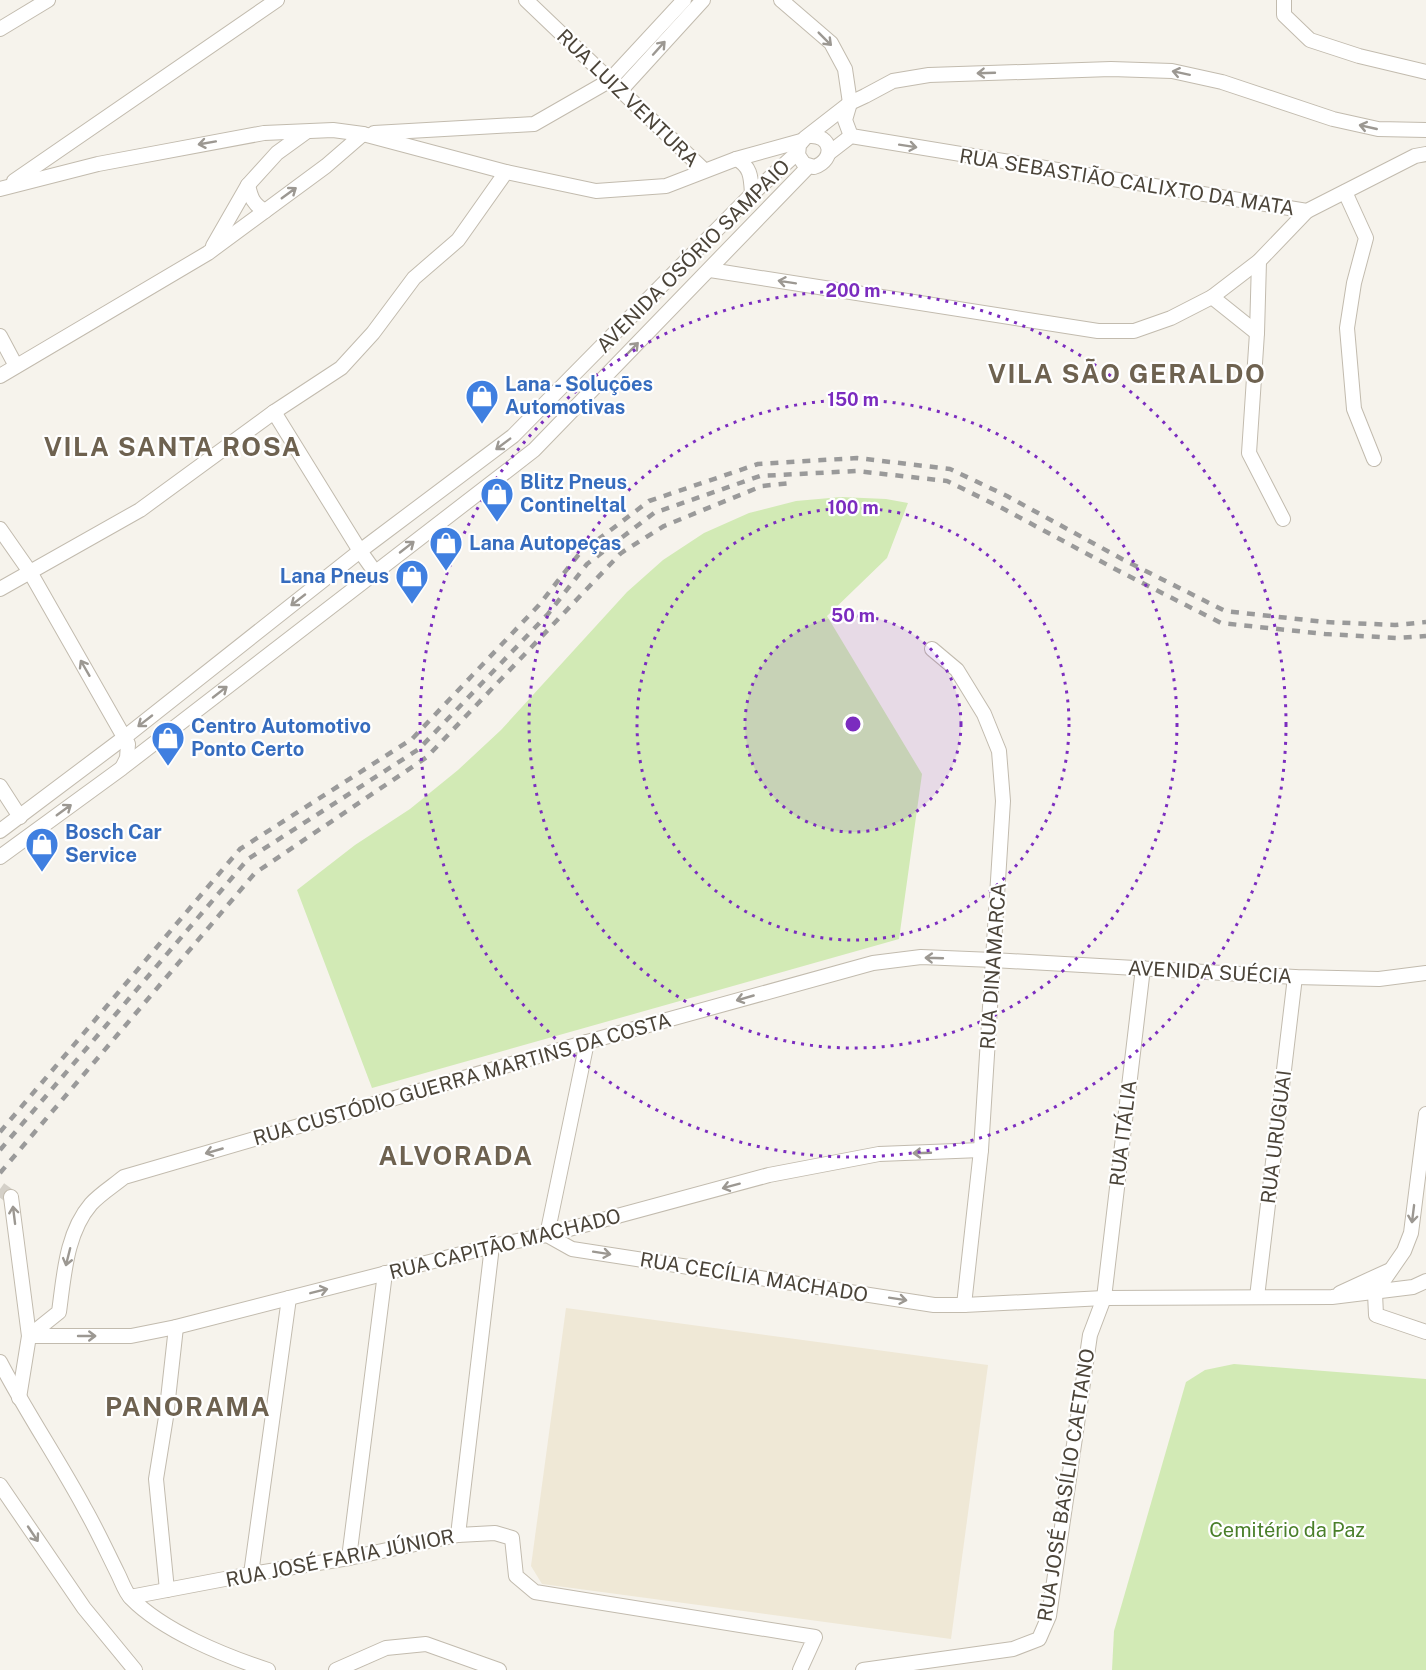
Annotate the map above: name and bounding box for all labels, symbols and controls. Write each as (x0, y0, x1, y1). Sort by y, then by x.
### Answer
street label: RUA LUIZ VENTURA (552, 24, 704, 172)
one-way arrow (818, 31, 833, 46)
one-way arrow (652, 41, 666, 56)
one-way arrow (976, 67, 996, 79)
one-way arrow (1171, 67, 1191, 78)
one-way arrow (1359, 121, 1378, 132)
one-way arrow (197, 138, 217, 149)
one-way arrow (898, 141, 918, 152)
street label: RUA SEBASTIÃO CALIXTO DA MATA (958, 143, 1296, 220)
street label: AVENIDA OSÓRIO SAMPAIO (591, 154, 795, 358)
one-way arrow (281, 187, 297, 200)
one-way arrow (777, 276, 797, 287)
text: 200 m (826, 280, 880, 301)
one-way arrow (624, 342, 639, 357)
district label: VILA SÃO GERALDO (988, 358, 1266, 389)
place label: Lana - Soluções Automotivas (505, 372, 653, 419)
shop icon: Lana - Soluções Automotivas (464, 378, 500, 425)
text: 150 m (827, 389, 879, 410)
district label: VILA SANTA ROSA (44, 431, 302, 462)
one-way arrow (496, 437, 512, 450)
place label: Blitz Pneus Contineltal (520, 470, 627, 517)
shop icon: Blitz Pneus Contineltal (479, 476, 515, 523)
text: 100 m (827, 497, 879, 518)
shop icon: Lana Autopeças (428, 525, 464, 572)
place label: Lana Autopeças (469, 531, 621, 555)
one-way arrow (399, 541, 415, 554)
shop icon: Lana Pneus (394, 558, 430, 605)
place label: Lana Pneus (280, 564, 389, 588)
one-way arrow (290, 593, 306, 606)
text: 50 m (831, 605, 875, 626)
one-way arrow (79, 660, 91, 677)
one-way arrow (211, 686, 227, 699)
one-way arrow (137, 714, 153, 727)
place label: Centro Automotivo Ponto Certo (191, 714, 371, 761)
centre of rings (843, 714, 863, 734)
shop icon: Centro Automotivo Ponto Certo (150, 720, 186, 767)
one-way arrow (56, 804, 72, 816)
place label: Bosch Car Service (65, 820, 162, 867)
shop icon: Bosch Car Service (24, 826, 60, 873)
street label: RUA DINAMARCA (975, 882, 1011, 1050)
one-way arrow (925, 952, 945, 964)
street label: AVENIDA SUÉCIA (1127, 955, 1293, 988)
one-way arrow (735, 993, 754, 1005)
street label: RUA CUSTÓDIO GUERRA MARTINS DA COSTA (250, 1007, 674, 1150)
street label: RUA URUGUAI (1256, 1069, 1296, 1205)
street label: RUA ITÁLIA (1104, 1078, 1141, 1188)
district label: ALVORADA (378, 1140, 534, 1171)
one-way arrow (205, 1145, 224, 1157)
one-way arrow (913, 1147, 933, 1158)
one-way arrow (722, 1180, 741, 1192)
street label: RUA CAPITÃO MACHADO (386, 1203, 623, 1284)
one-way arrow (1407, 1203, 1418, 1223)
one-way arrow (8, 1206, 19, 1226)
street label: RUA CECÍLIA MACHADO (638, 1246, 870, 1307)
one-way arrow (62, 1247, 73, 1266)
one-way arrow (592, 1248, 611, 1259)
one-way arrow (309, 1284, 328, 1296)
one-way arrow (888, 1294, 908, 1305)
one-way arrow (77, 1330, 97, 1342)
street label: RUA JOSÉ BASÍLIO CAETANO (1032, 1347, 1099, 1623)
district label: PANORAMA (105, 1391, 271, 1422)
park label: Cemitério da Paz (1209, 1518, 1365, 1542)
street label: RUA JOSÉ FARIA JÚNIOR (224, 1523, 456, 1592)
one-way arrow (27, 1525, 39, 1541)

